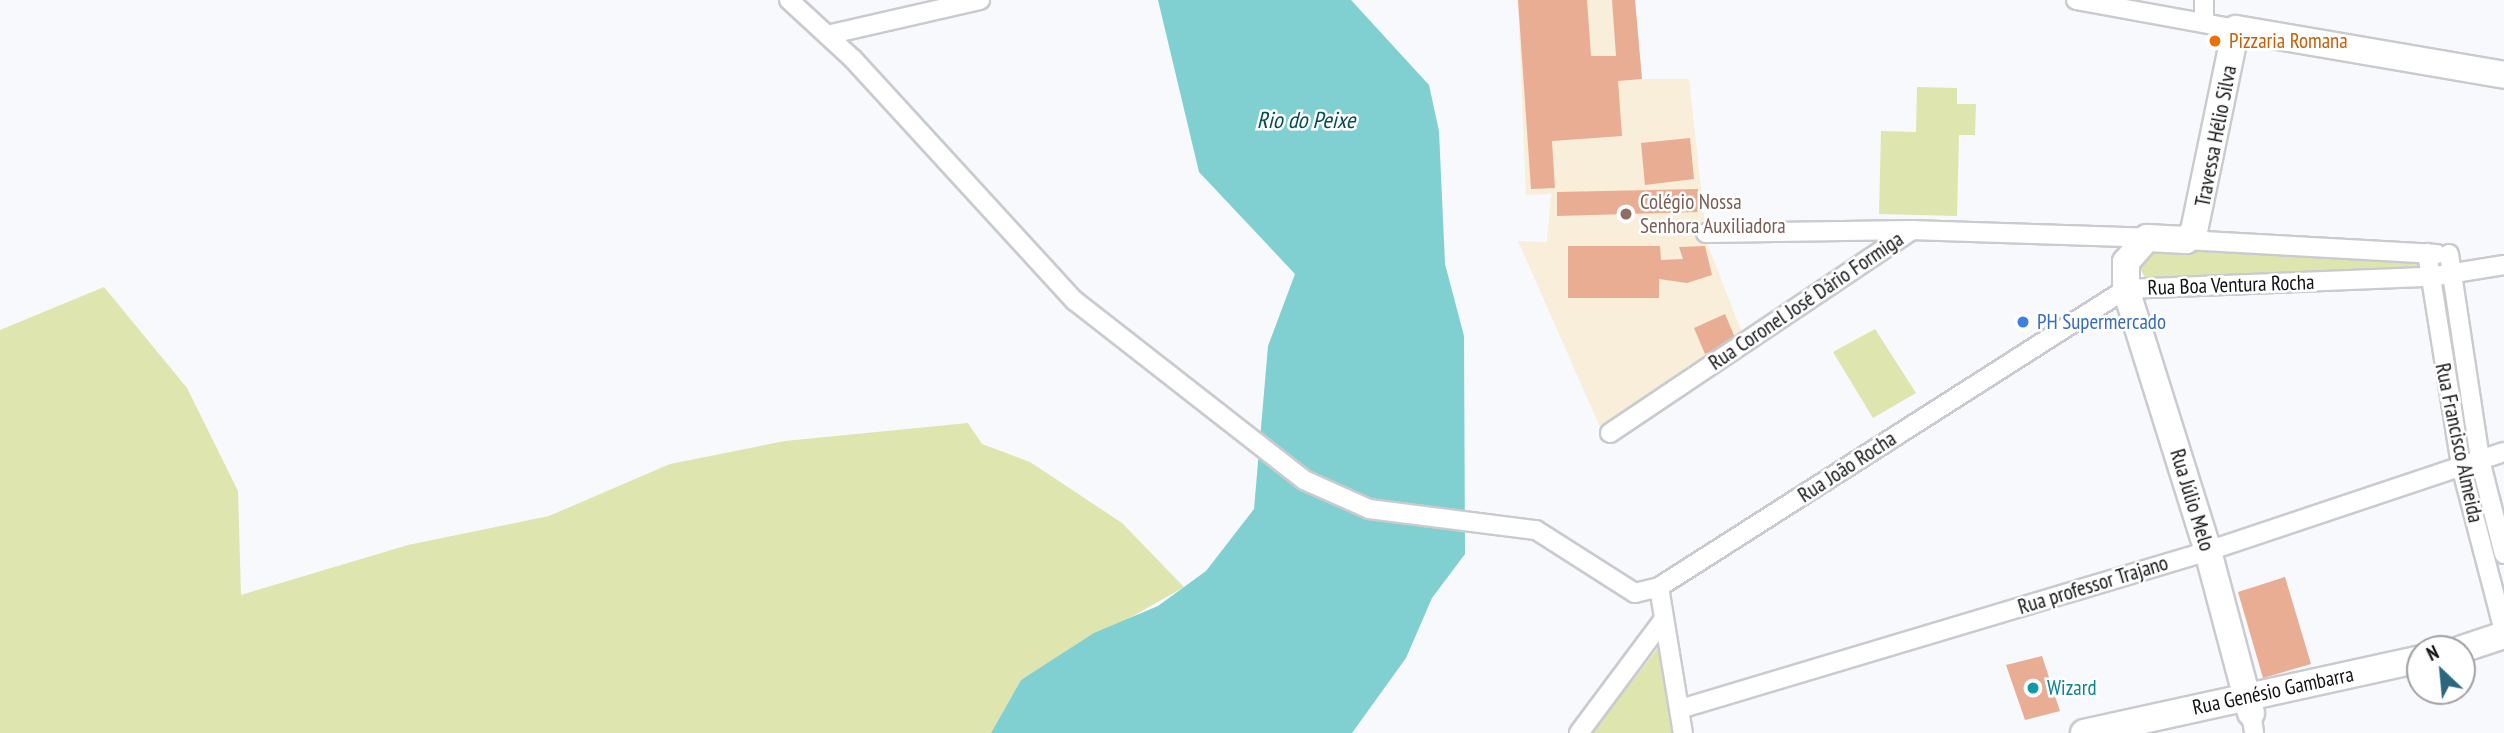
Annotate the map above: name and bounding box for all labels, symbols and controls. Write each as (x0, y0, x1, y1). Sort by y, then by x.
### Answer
place label: Pizzaria Romana (2229, 28, 2348, 54)
marker: Pizzaria Romana (2207, 33, 2223, 49)
street label: Travessa Hélio Silva (2190, 63, 2242, 209)
water label: Rio do Peixe (1257, 106, 1355, 134)
place label: Colégio Nossa Senhora Auxiliadora (1640, 189, 1786, 239)
marker: Colégio Nossa Senhora Auxiliadora (1618, 206, 1634, 222)
street label: Rua Coronel José Dário Formiga (1704, 227, 1908, 375)
street label: Rua Boa Ventura Rocha (2147, 269, 2315, 301)
place label: PH Supermercado (2037, 309, 2166, 335)
marker: PH Supermercado (2015, 314, 2031, 330)
street label: Rua Francisco Almeida (2430, 361, 2488, 525)
street label: Rua João Rocha (1793, 426, 1901, 508)
street label: Rua Júlio Melo (2165, 446, 2219, 554)
street label: Rua professor Trajano (2015, 550, 2171, 620)
north arrow (2406, 635, 2476, 705)
text: N (2423, 640, 2443, 666)
street label: Rua Genésio Gambarra (2190, 662, 2356, 720)
place label: Wizard (2047, 675, 2096, 701)
marker: Wizard (2025, 680, 2041, 696)

